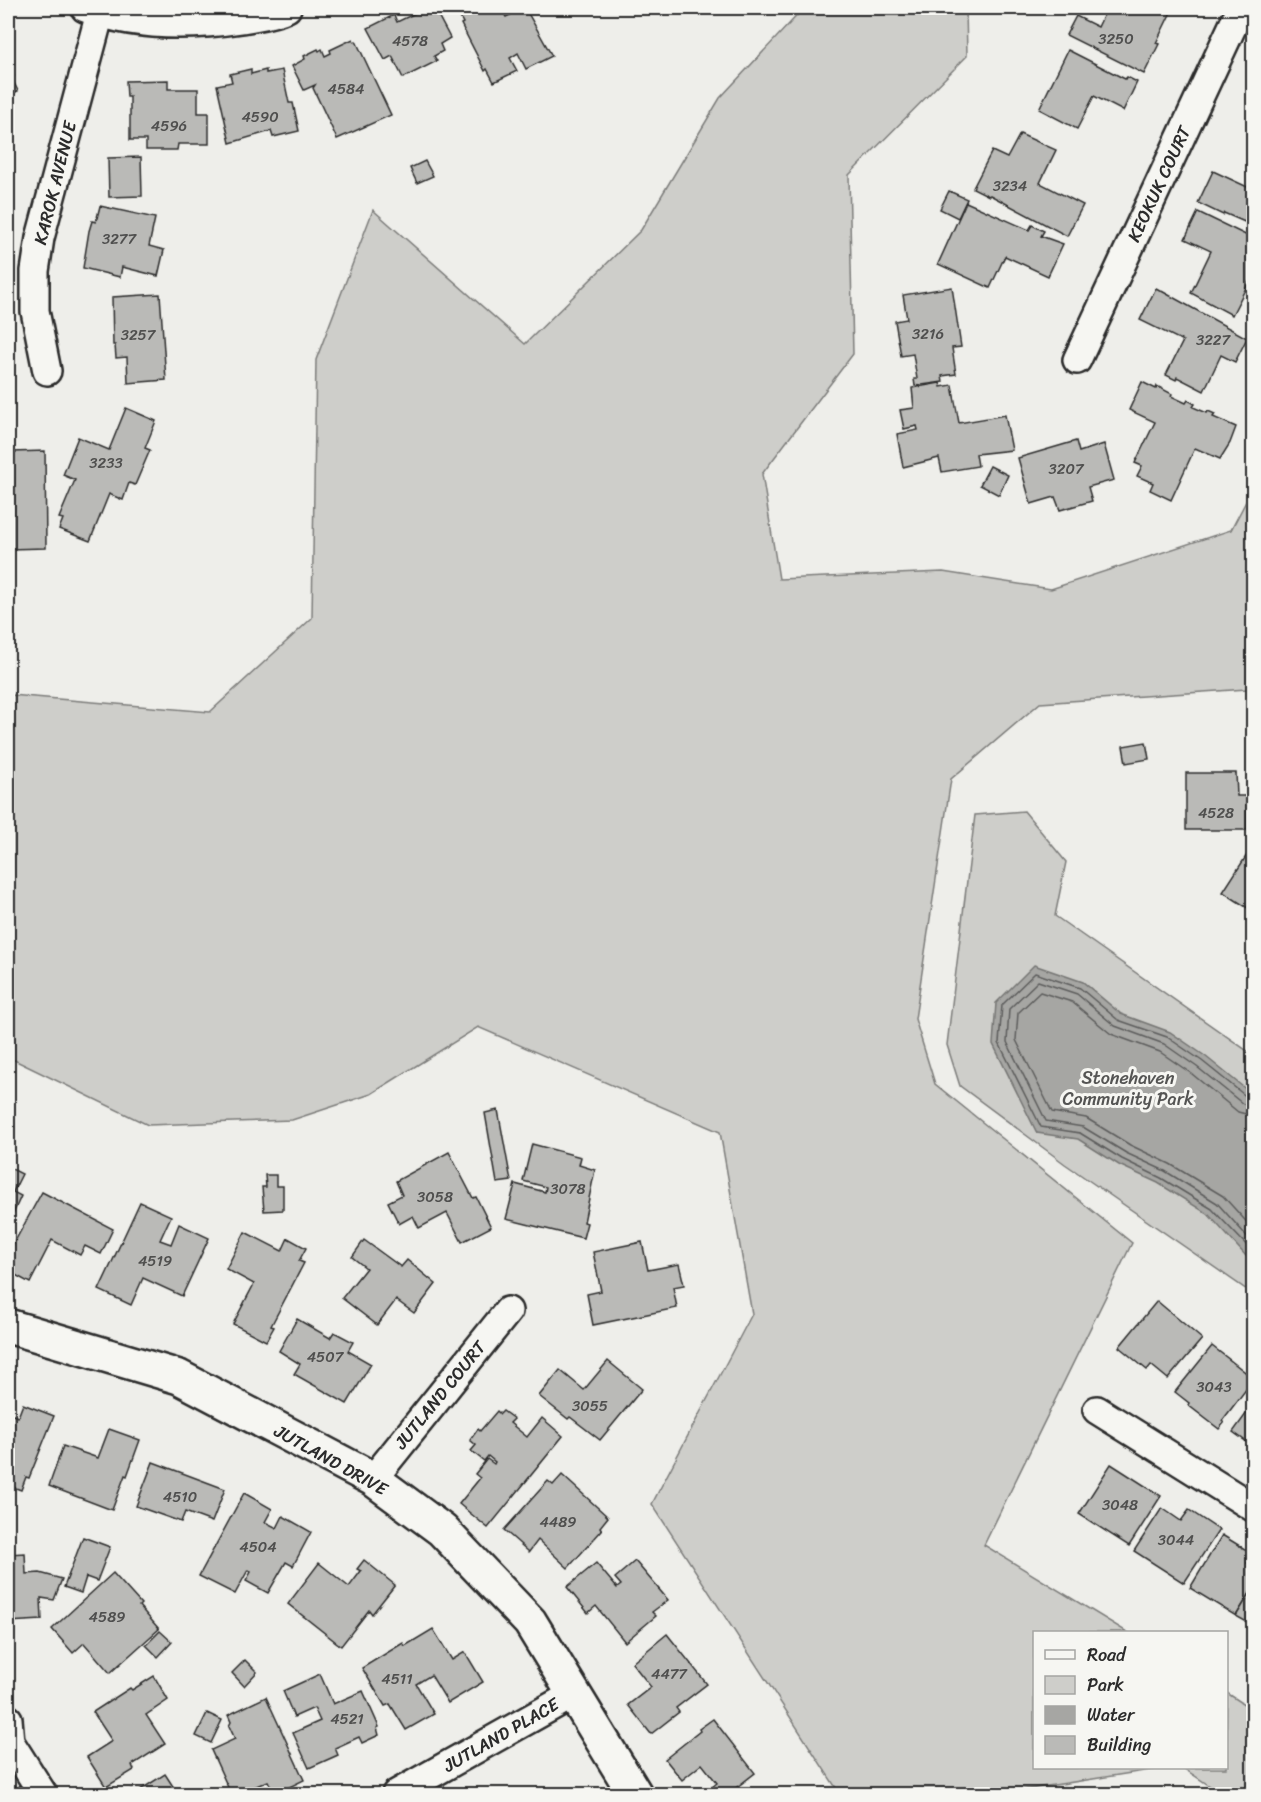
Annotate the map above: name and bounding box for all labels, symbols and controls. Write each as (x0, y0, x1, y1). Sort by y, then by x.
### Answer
house number: 3250 (1098, 26, 1134, 52)
house number: 4578 (392, 28, 428, 54)
house number: 4584 (328, 76, 364, 102)
house number: 4590 (241, 104, 279, 130)
house number: 4596 (151, 113, 187, 139)
street label: KAROK AVENUE (24, 117, 86, 248)
street label: KEOKUK COURT (1118, 120, 1200, 247)
house number: 3234 (993, 173, 1027, 199)
house number: 3277 (102, 226, 137, 252)
house number: 3216 (912, 321, 944, 347)
house number: 3257 (121, 322, 157, 348)
house number: 3227 (1196, 327, 1231, 353)
house number: 3233 (89, 450, 123, 476)
house number: 3207 (1049, 456, 1085, 482)
house number: 4528 (1198, 800, 1234, 826)
park label: Stonehaven Community Park (1062, 1062, 1194, 1115)
house number: 3078 (550, 1176, 586, 1202)
house number: 3058 (417, 1184, 453, 1210)
house number: 4519 (138, 1248, 172, 1274)
street label: JUTLAND COURT (385, 1332, 495, 1457)
house number: 4507 (307, 1344, 345, 1370)
house number: 3043 (1196, 1374, 1232, 1400)
house number: 3055 (572, 1393, 608, 1419)
street label: JUTLAND DRIVE (267, 1415, 395, 1505)
house number: 4510 (163, 1484, 197, 1510)
house number: 3048 (1102, 1492, 1138, 1518)
house number: 4489 (539, 1509, 577, 1535)
house number: 3044 (1158, 1527, 1194, 1553)
house number: 4504 (239, 1534, 277, 1560)
house number: 4589 (89, 1604, 125, 1630)
legend (1033, 1631, 1228, 1769)
text: Road (1087, 1639, 1127, 1671)
house number: 4477 (651, 1661, 688, 1687)
house number: 4511 (381, 1666, 413, 1692)
text: Park (1087, 1669, 1124, 1701)
street label: JUTLAND PLACE (436, 1688, 566, 1782)
text: Water (1087, 1699, 1136, 1731)
house number: 4521 (330, 1706, 364, 1732)
text: Building (1087, 1729, 1151, 1761)

